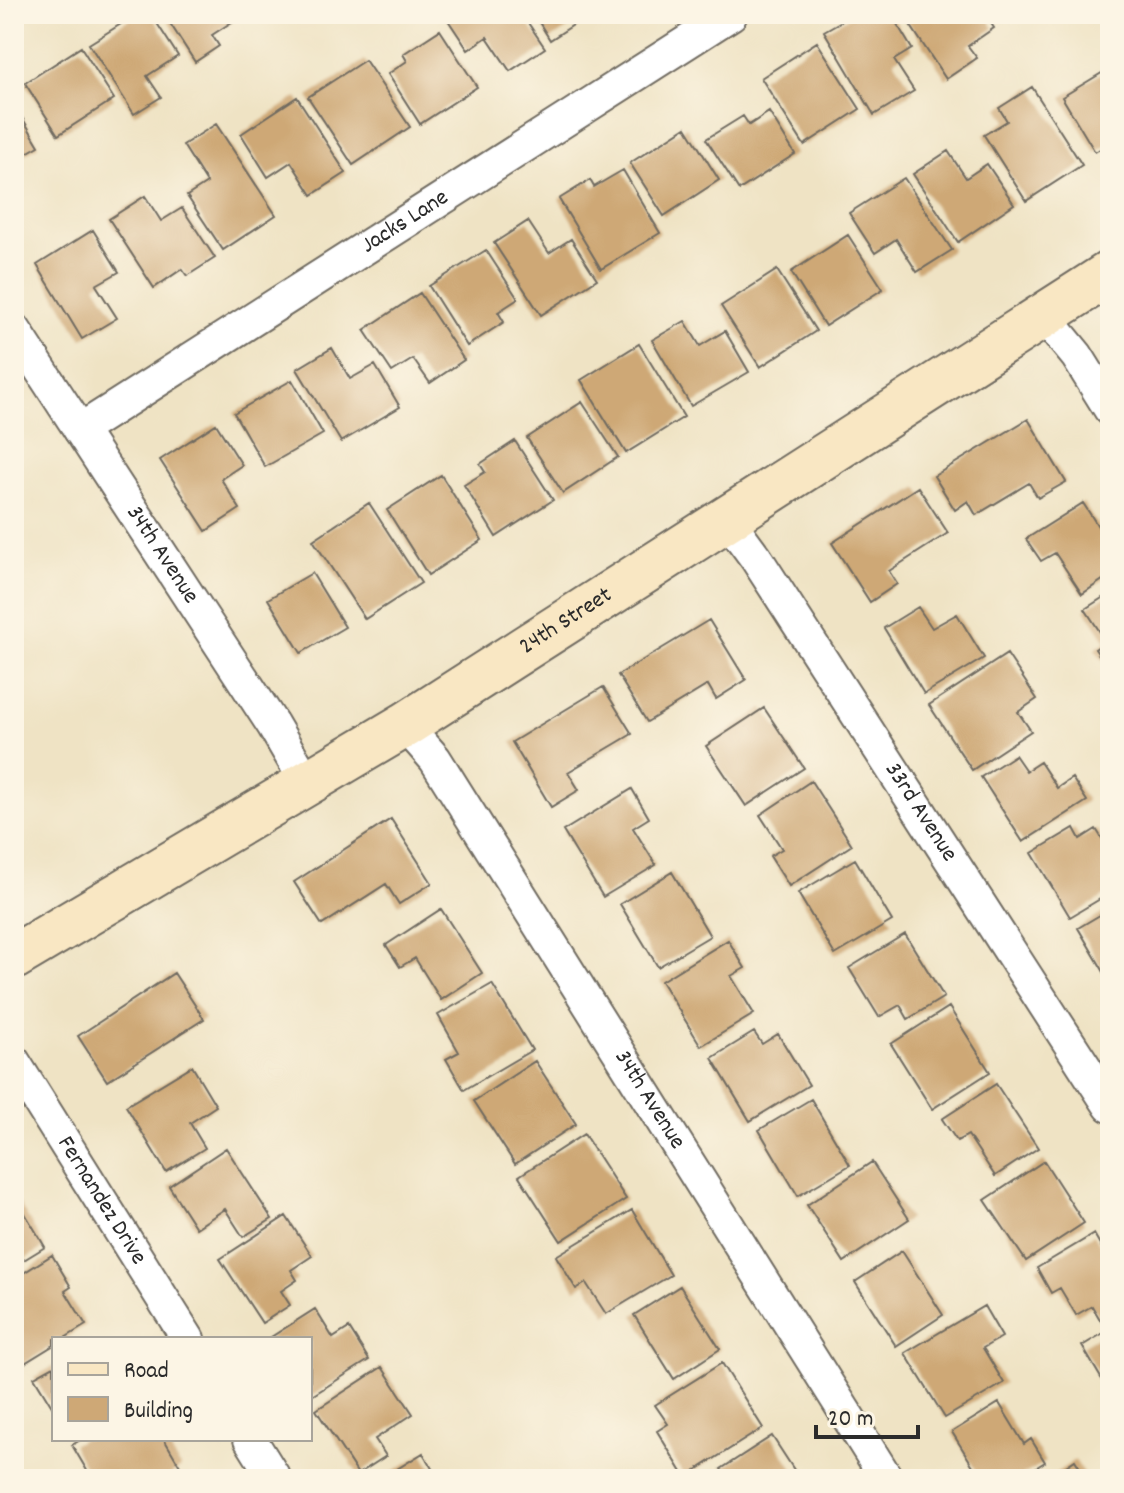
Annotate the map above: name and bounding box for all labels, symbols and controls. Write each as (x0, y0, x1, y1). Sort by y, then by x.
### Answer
street label: Jacks Lane (355, 181, 456, 263)
street label: 34th Avenue (117, 499, 207, 611)
street label: 24th Street (513, 579, 619, 664)
street label: 33rd Avenue (875, 756, 965, 869)
street label: 34th Avenue (605, 1044, 693, 1156)
street label: Fernandez Drive (48, 1130, 155, 1272)
legend (52, 1337, 312, 1441)
text: Road (124, 1355, 169, 1389)
scale bar (816, 1389, 918, 1439)
text: Building (124, 1395, 193, 1429)
text: 20 m (828, 1403, 874, 1437)

